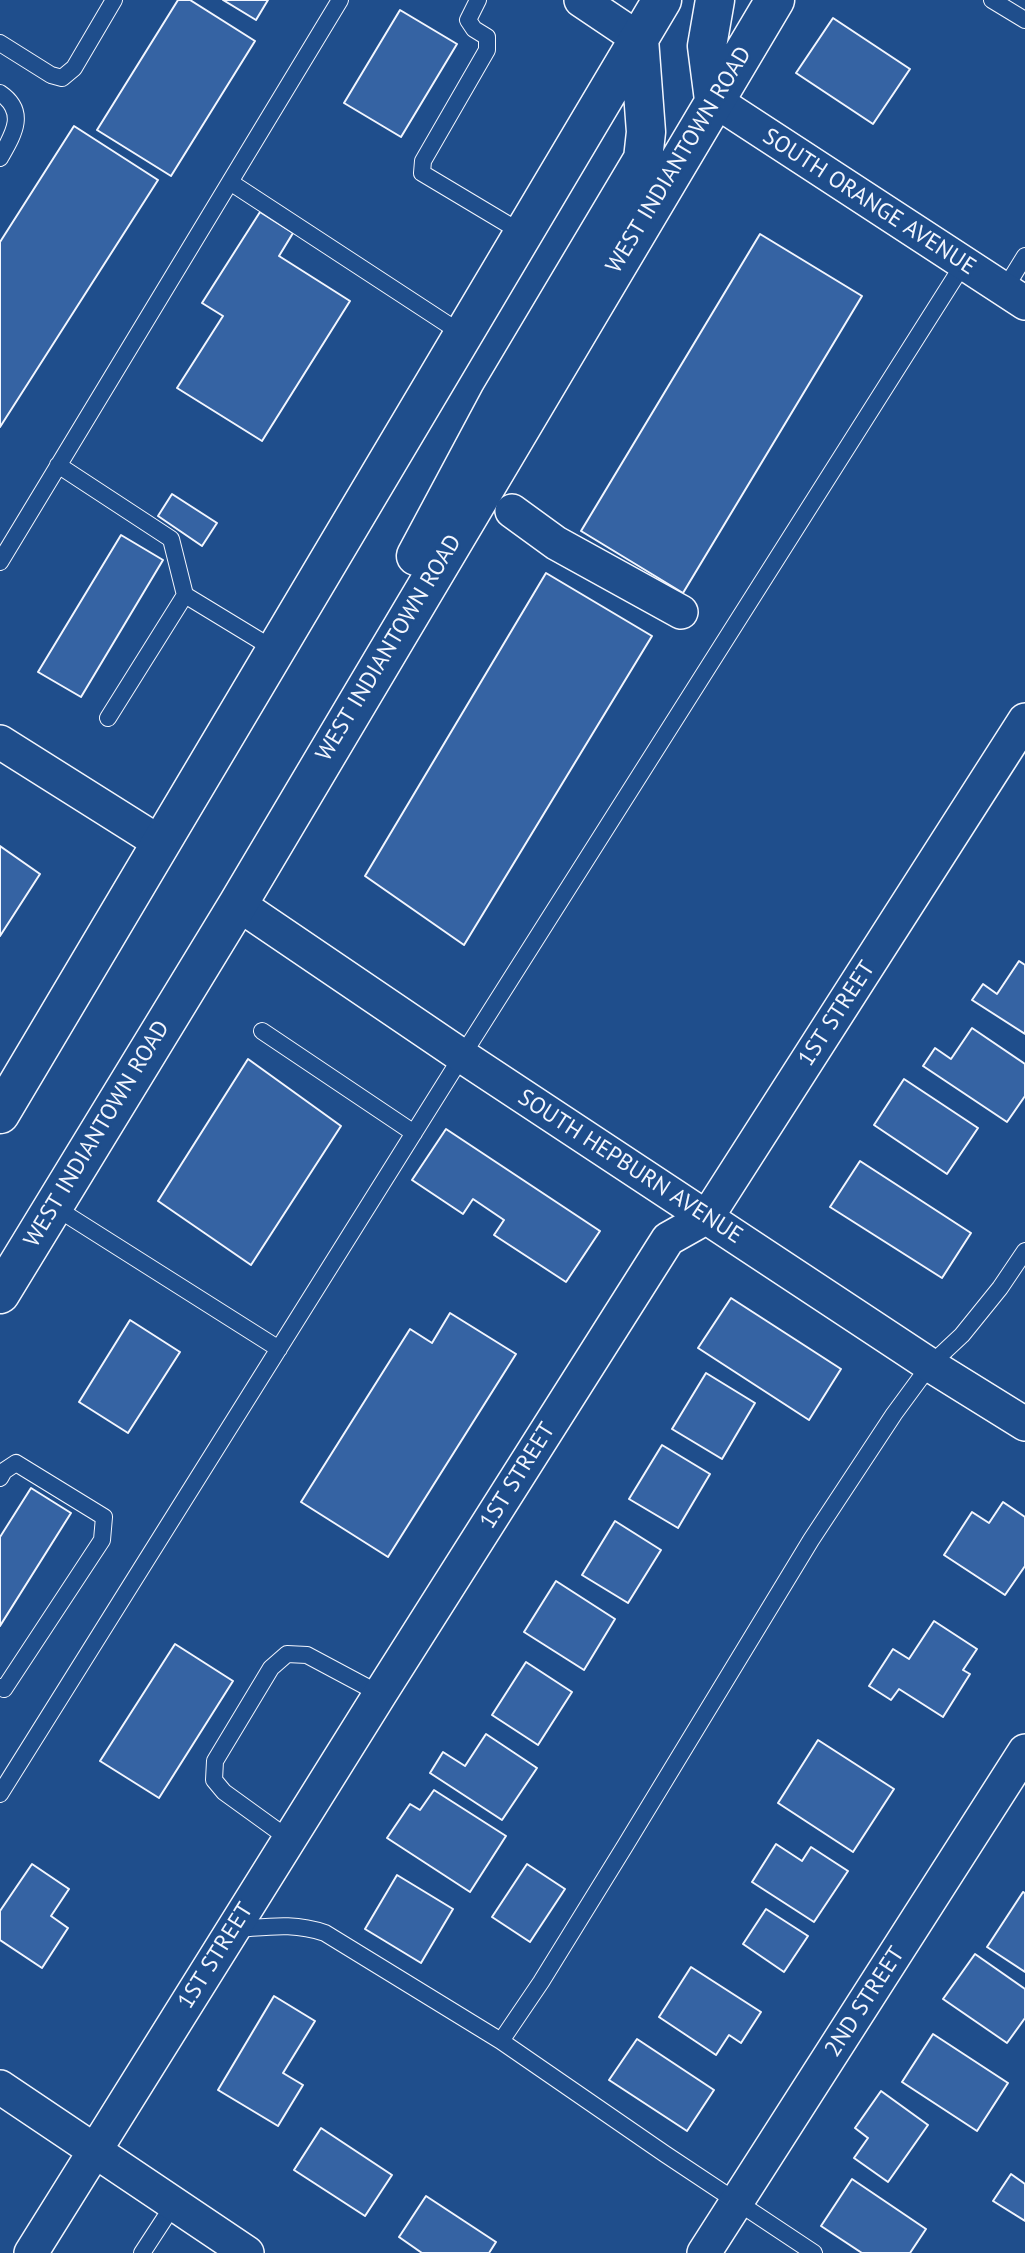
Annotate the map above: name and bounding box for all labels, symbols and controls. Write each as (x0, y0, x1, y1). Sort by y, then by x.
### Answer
street label: WEST INDIANTOWN ROAD (600, 42, 758, 278)
street label: SOUTH ORANGE AVENUE (757, 123, 981, 281)
street label: WEST INDIANTOWN ROAD (310, 530, 468, 766)
street label: 1ST STREET (793, 956, 881, 1072)
street label: WEST INDIANTOWN ROAD (18, 1016, 176, 1252)
street label: SOUTH HEPBURN AVENUE (512, 1084, 748, 1250)
street label: 1ST STREET (475, 1418, 561, 1534)
street label: 1ST STREET (173, 1898, 259, 2014)
street label: 2ND STREET (819, 1942, 911, 2062)

